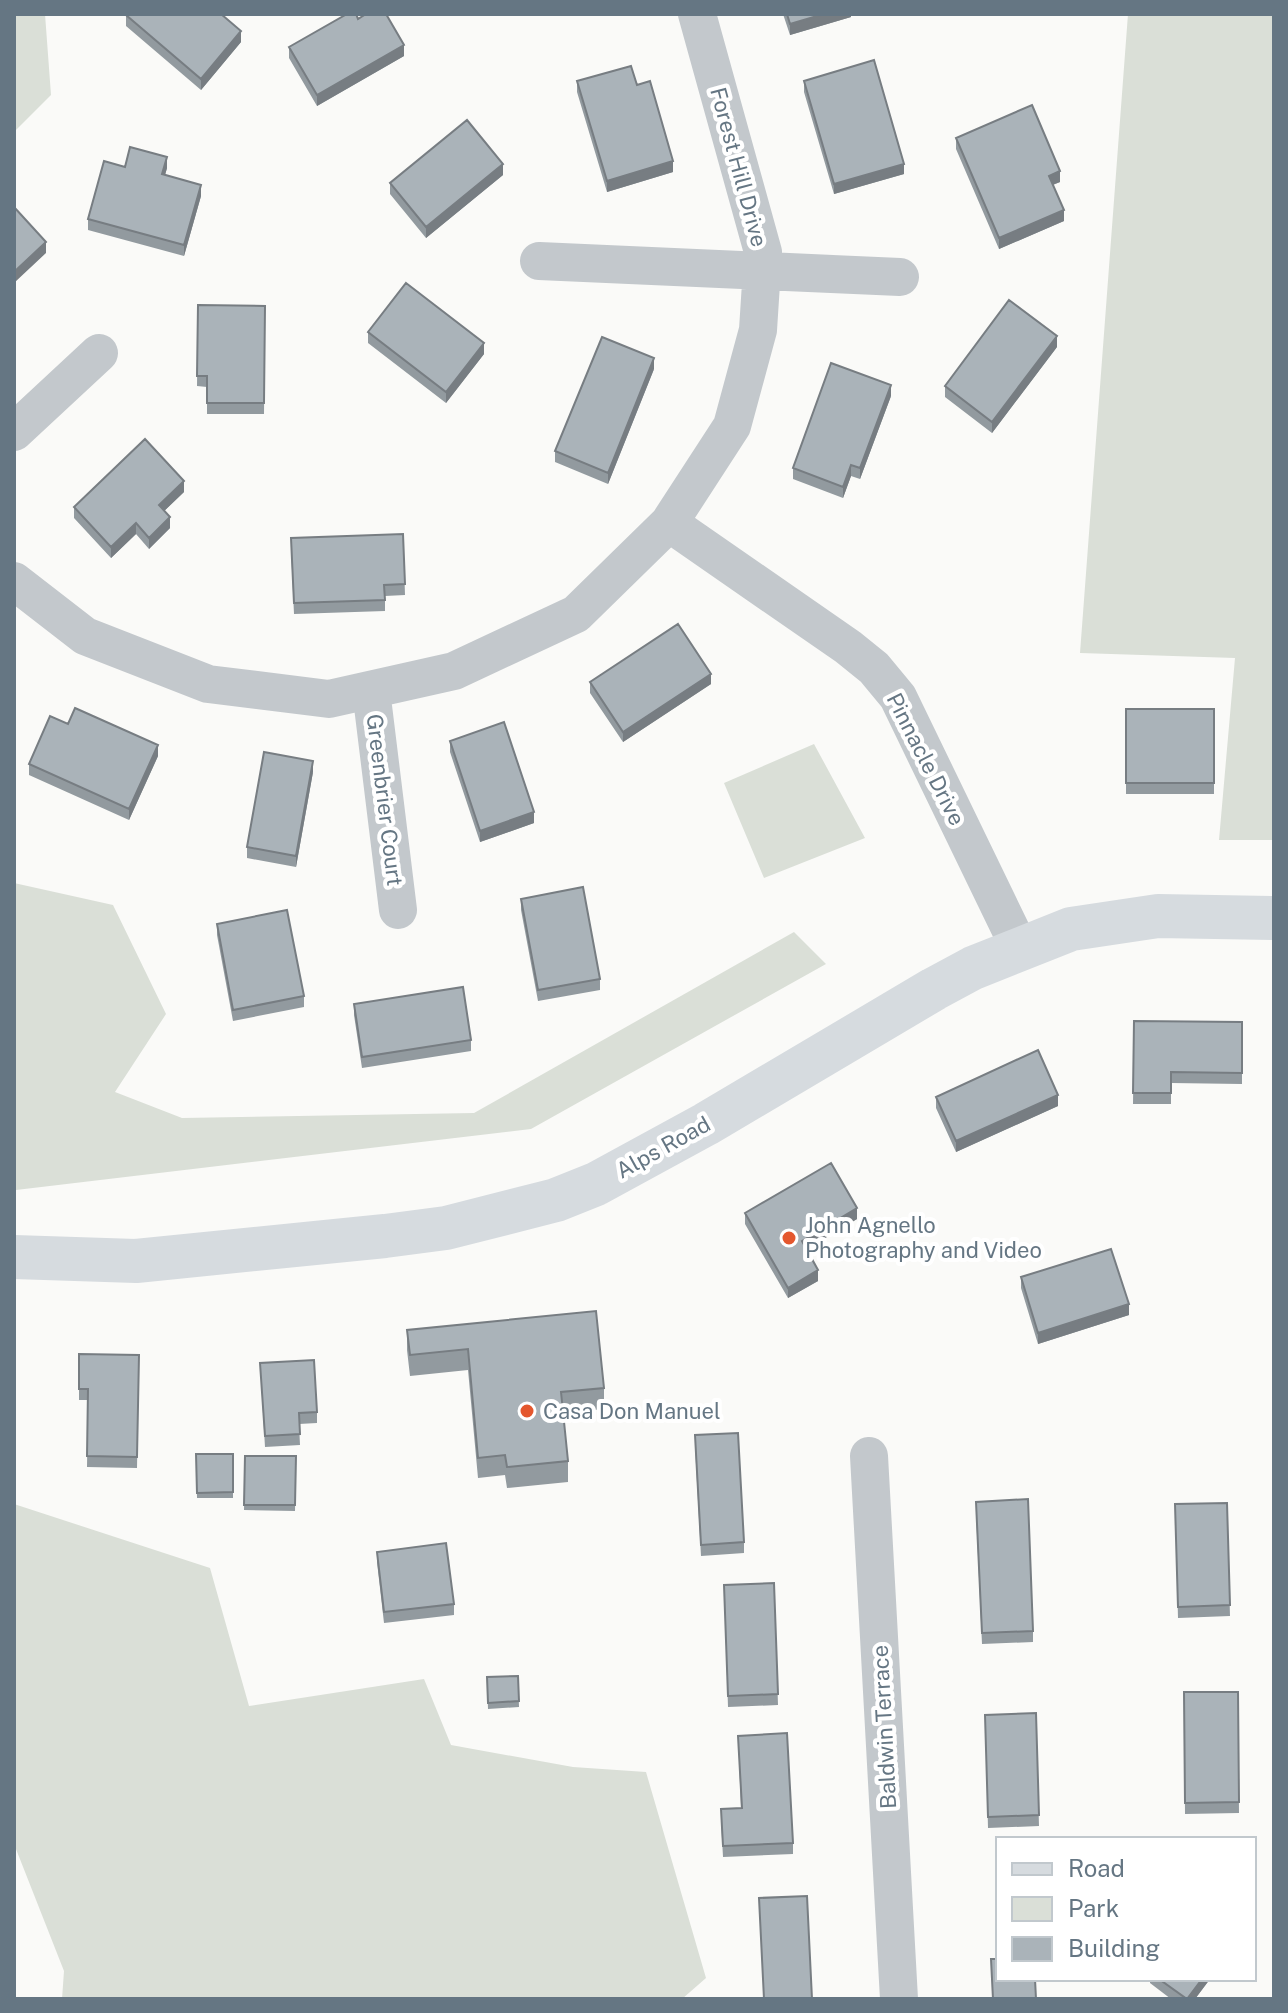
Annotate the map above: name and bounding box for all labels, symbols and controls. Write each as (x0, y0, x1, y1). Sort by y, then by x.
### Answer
street label: Forest Hill Drive (705, 84, 773, 250)
street label: Pinnacle Drive (881, 688, 971, 830)
street label: Greenbrier Court (362, 713, 408, 887)
street label: Alps Road (611, 1110, 715, 1184)
place label: John Agnello Photography and Video (805, 1212, 1042, 1263)
marker: John Agnello Photography and Video (780, 1229, 798, 1247)
place label: Casa Don Manuel (543, 1398, 721, 1424)
marker: Casa Don Manuel (518, 1402, 536, 1420)
street label: Baldwin Terrace (867, 1644, 901, 1810)
legend (996, 1837, 1256, 1981)
text: Road (1068, 1854, 1125, 1882)
text: Park (1068, 1894, 1119, 1922)
text: Building (1068, 1934, 1160, 1962)

